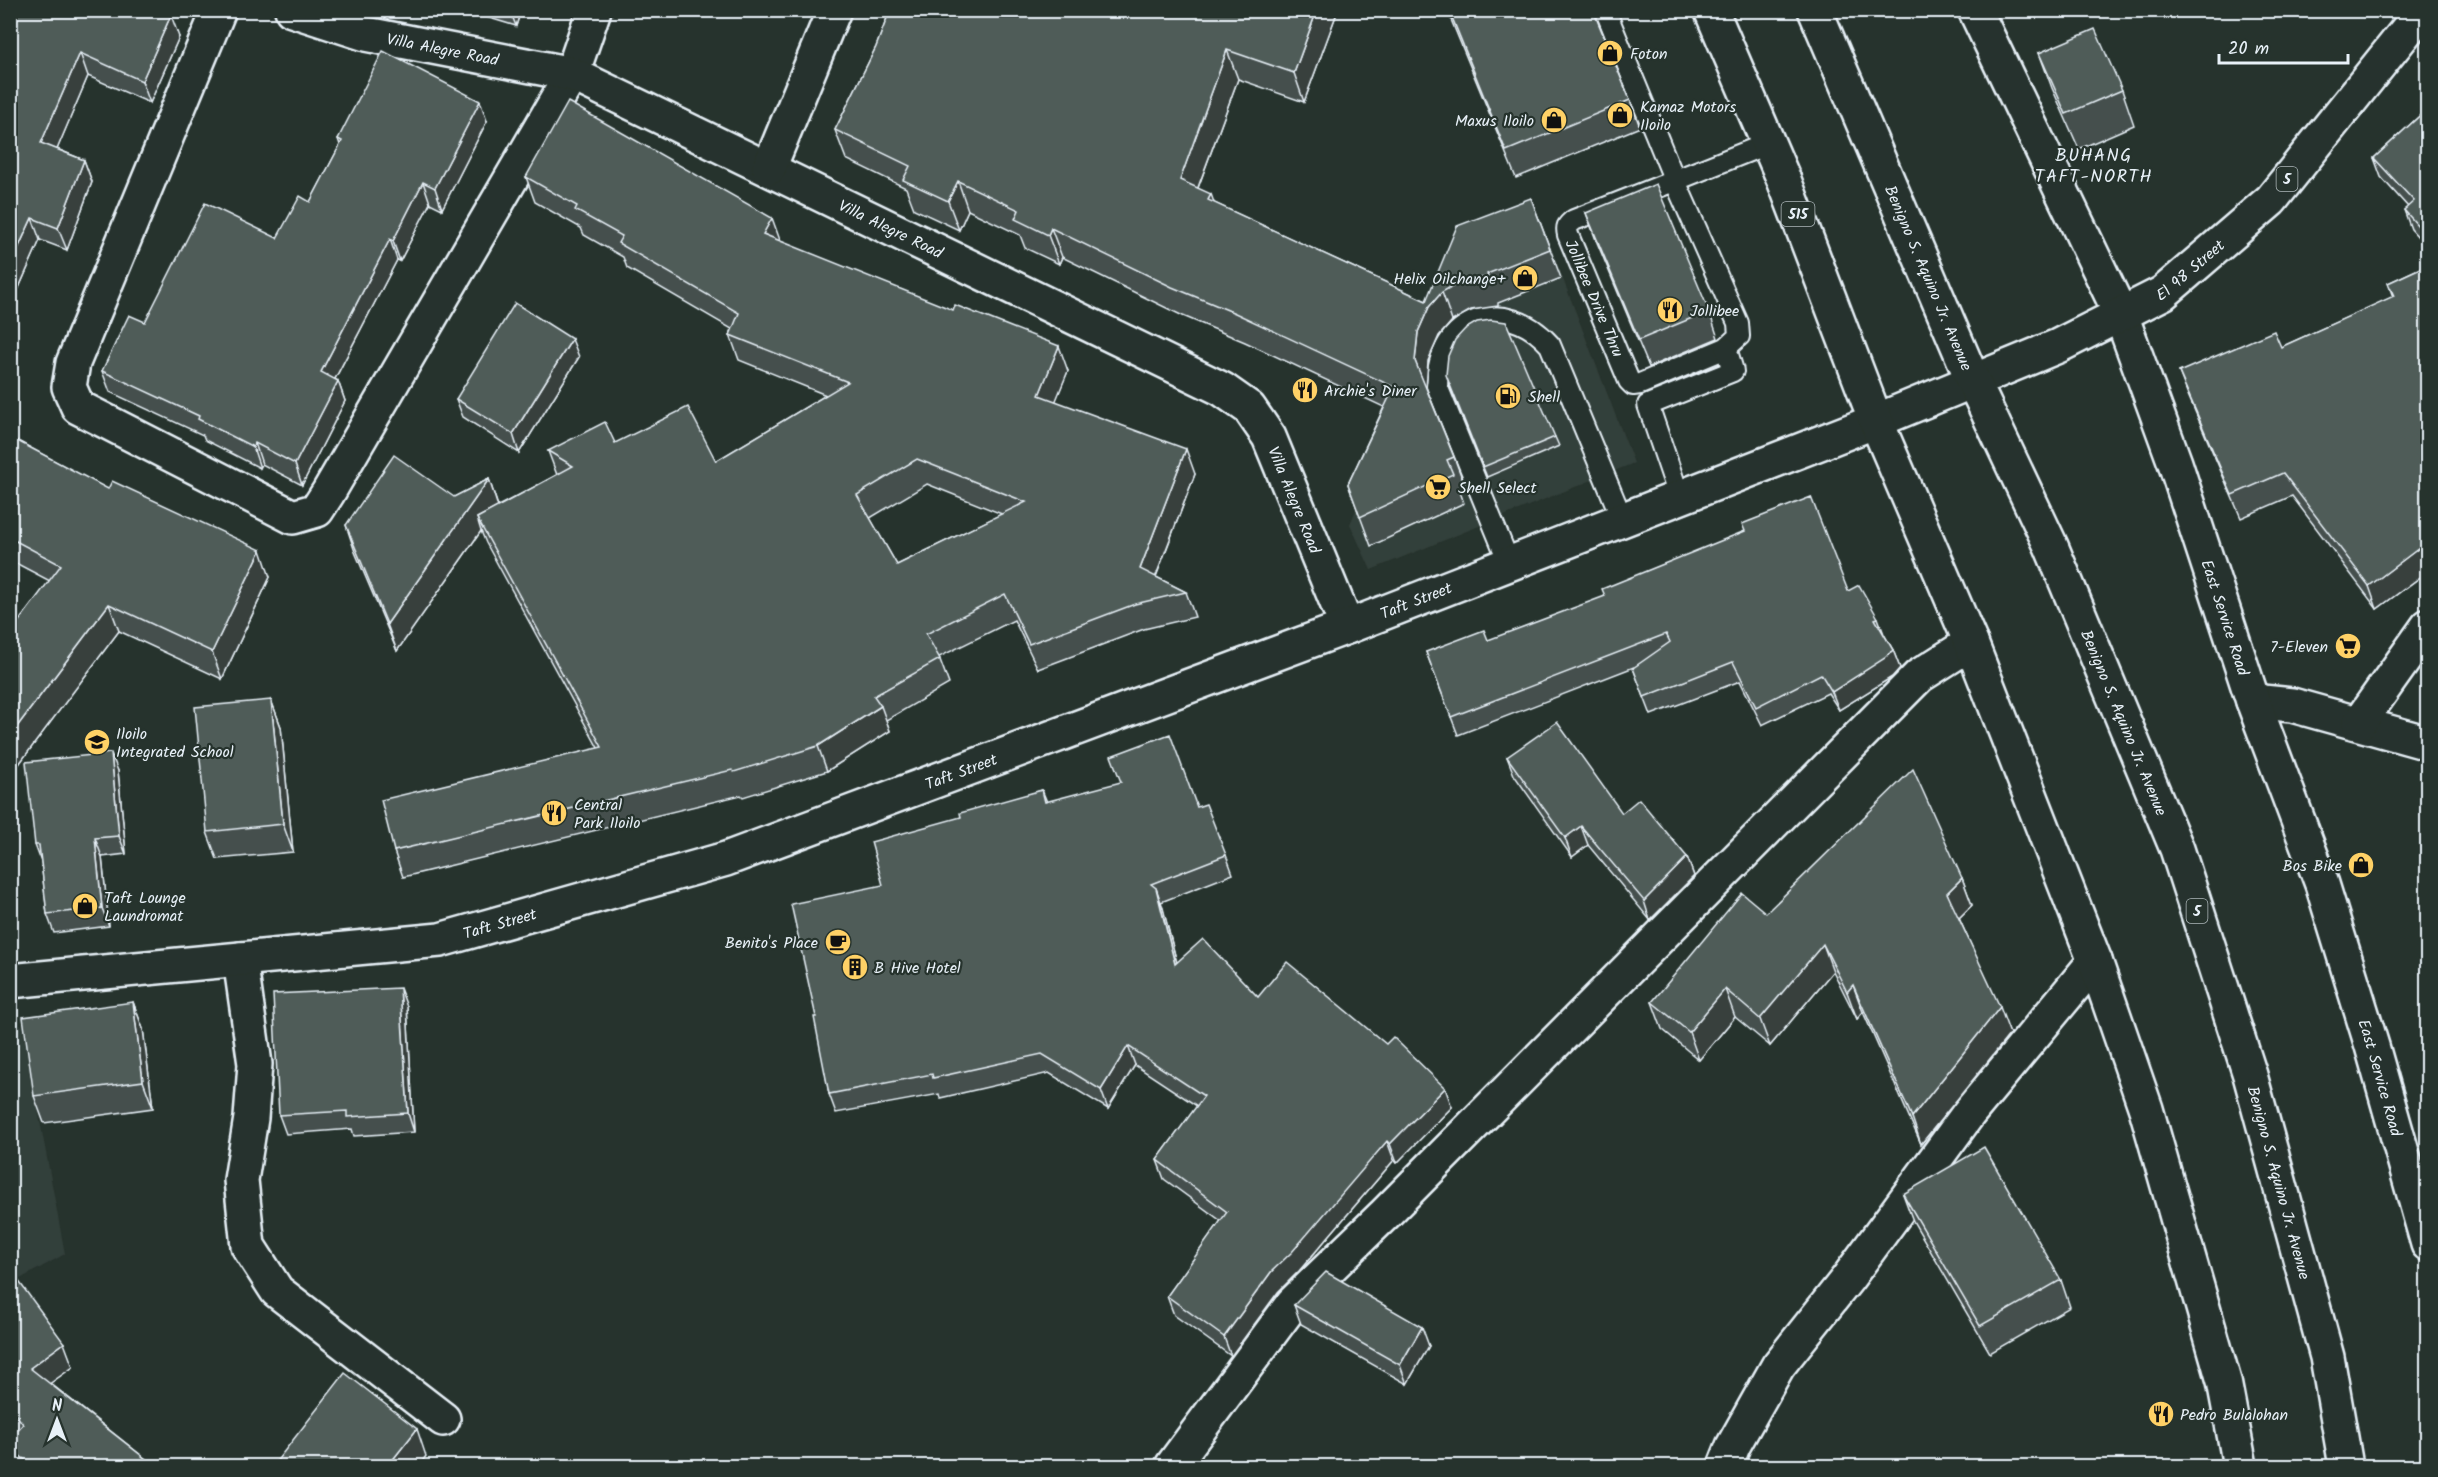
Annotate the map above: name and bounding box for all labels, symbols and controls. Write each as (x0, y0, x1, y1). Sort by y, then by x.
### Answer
street label: Villa Alegre Road (384, 27, 502, 74)
scale bar (2219, 27, 2348, 65)
text: 20 m (2228, 35, 2269, 64)
shop icon: Foton (1595, 38, 1625, 68)
place label: Foton (1630, 42, 1668, 67)
place label: Kamaz Motors Iloilo (1640, 95, 1736, 138)
shop icon: Kamaz Motors Iloilo (1605, 100, 1635, 130)
shop icon: Maxus Iloilo (1539, 105, 1569, 135)
place label: Maxus Iloilo (1455, 109, 1534, 134)
district label: BUHANG TAFT-NORTH (2035, 142, 2153, 192)
road number: 5 (2276, 167, 2298, 191)
street label: Benigno S. Aquino Jr. Avenue (1877, 182, 1978, 375)
street label: Villa Alegre Road (834, 194, 948, 266)
road number: 515 (1782, 202, 1814, 226)
street label: El 98 Street (2152, 233, 2232, 308)
street label: Jollibee Drive Thru (1558, 236, 1630, 362)
shop icon: Helix Oilchange+ (1510, 263, 1540, 293)
place label: Helix Oilchange+ (1393, 267, 1506, 292)
restaurant icon: Jollibee (1655, 295, 1685, 325)
place label: Jollibee (1690, 299, 1739, 324)
restaurant icon: Archie's Diner (1290, 375, 1320, 405)
place label: Archie's Diner (1324, 379, 1418, 404)
fuel station icon: Shell (1493, 381, 1523, 411)
place label: Shell (1528, 385, 1560, 410)
street label: Villa Alegre Road (1260, 443, 1327, 559)
supermarket icon: Shell Select (1423, 472, 1453, 502)
place label: Shell Select (1458, 476, 1537, 501)
street label: East Service Road (2193, 556, 2255, 680)
street label: Taft Street (1377, 576, 1457, 627)
street label: Benigno S. Aquino Jr. Avenue (2073, 626, 2173, 820)
supermarket icon: 7-Eleven (2333, 631, 2363, 661)
place label: 7-Eleven (2270, 635, 2328, 660)
place label: Iloilo Integrated School (116, 722, 234, 765)
school or university icon: Iloilo Integrated School (82, 727, 112, 757)
street label: Taft Street (922, 747, 1002, 798)
place label: Central Park Iloilo (574, 793, 641, 836)
restaurant icon: Central Park Iloilo (539, 798, 569, 828)
shop icon: Bos Bike (2346, 850, 2376, 880)
place label: Bos Bike (2283, 854, 2342, 879)
place label: Taft Lounge Laundromat (104, 886, 186, 929)
shop icon: Taft Lounge Laundromat (70, 891, 100, 921)
road number: 5 (2186, 899, 2208, 923)
street label: Taft Street (460, 902, 541, 947)
cafe icon: Benito's Place (823, 927, 853, 957)
place label: Benito's Place (725, 931, 818, 956)
building icon: B Hive Hotel (840, 952, 870, 982)
place label: B Hive Hotel (874, 956, 961, 981)
street label: East Service Road (2350, 1016, 2408, 1140)
street label: Benigno S. Aquino Jr. Avenue (2240, 1084, 2316, 1283)
north arrow (27, 1390, 87, 1450)
text: N (52, 1394, 62, 1419)
restaurant icon: Pedro Bulalohan (2146, 1399, 2176, 1429)
place label: Pedro Bulalohan (2180, 1403, 2288, 1428)

